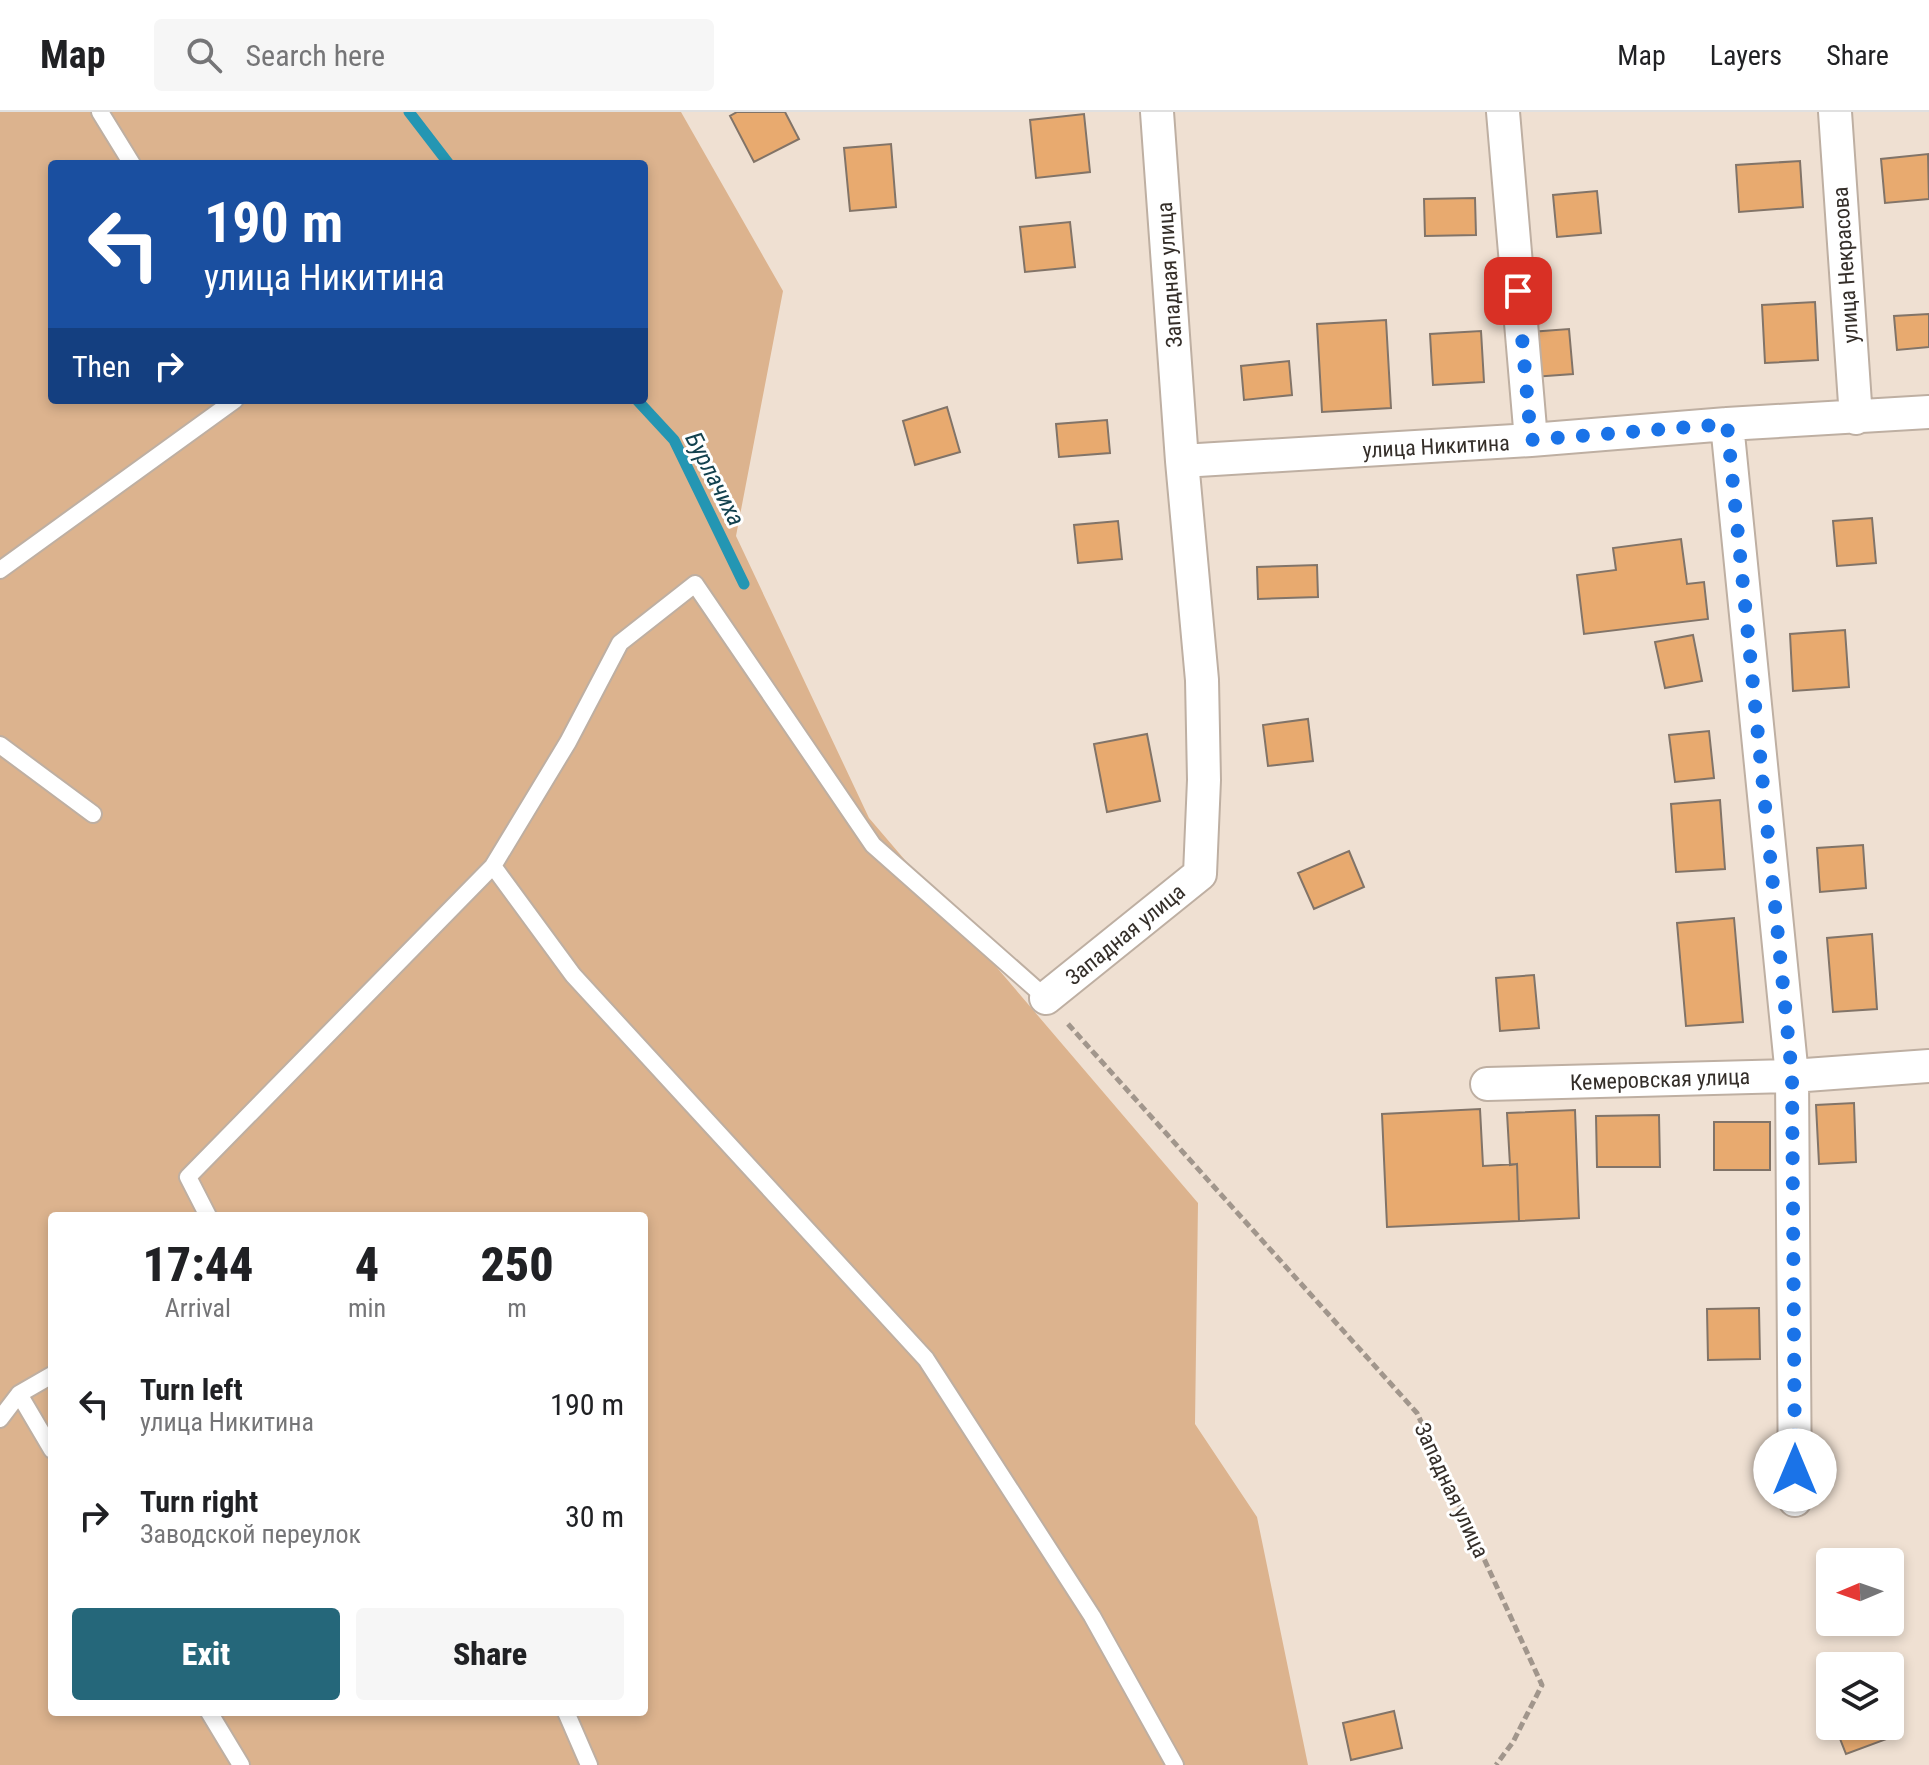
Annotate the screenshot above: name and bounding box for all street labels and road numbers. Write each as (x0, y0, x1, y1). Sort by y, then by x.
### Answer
street label: улица Некрасова (1828, 186, 1863, 344)
street label: Западная улица (1152, 201, 1187, 349)
street label: улица Никитина (1362, 430, 1510, 463)
street label: Западная улица (1061, 879, 1190, 990)
street label: Кемеровская улица (1570, 1064, 1750, 1095)
street label: Западная улица (1409, 1419, 1494, 1562)

